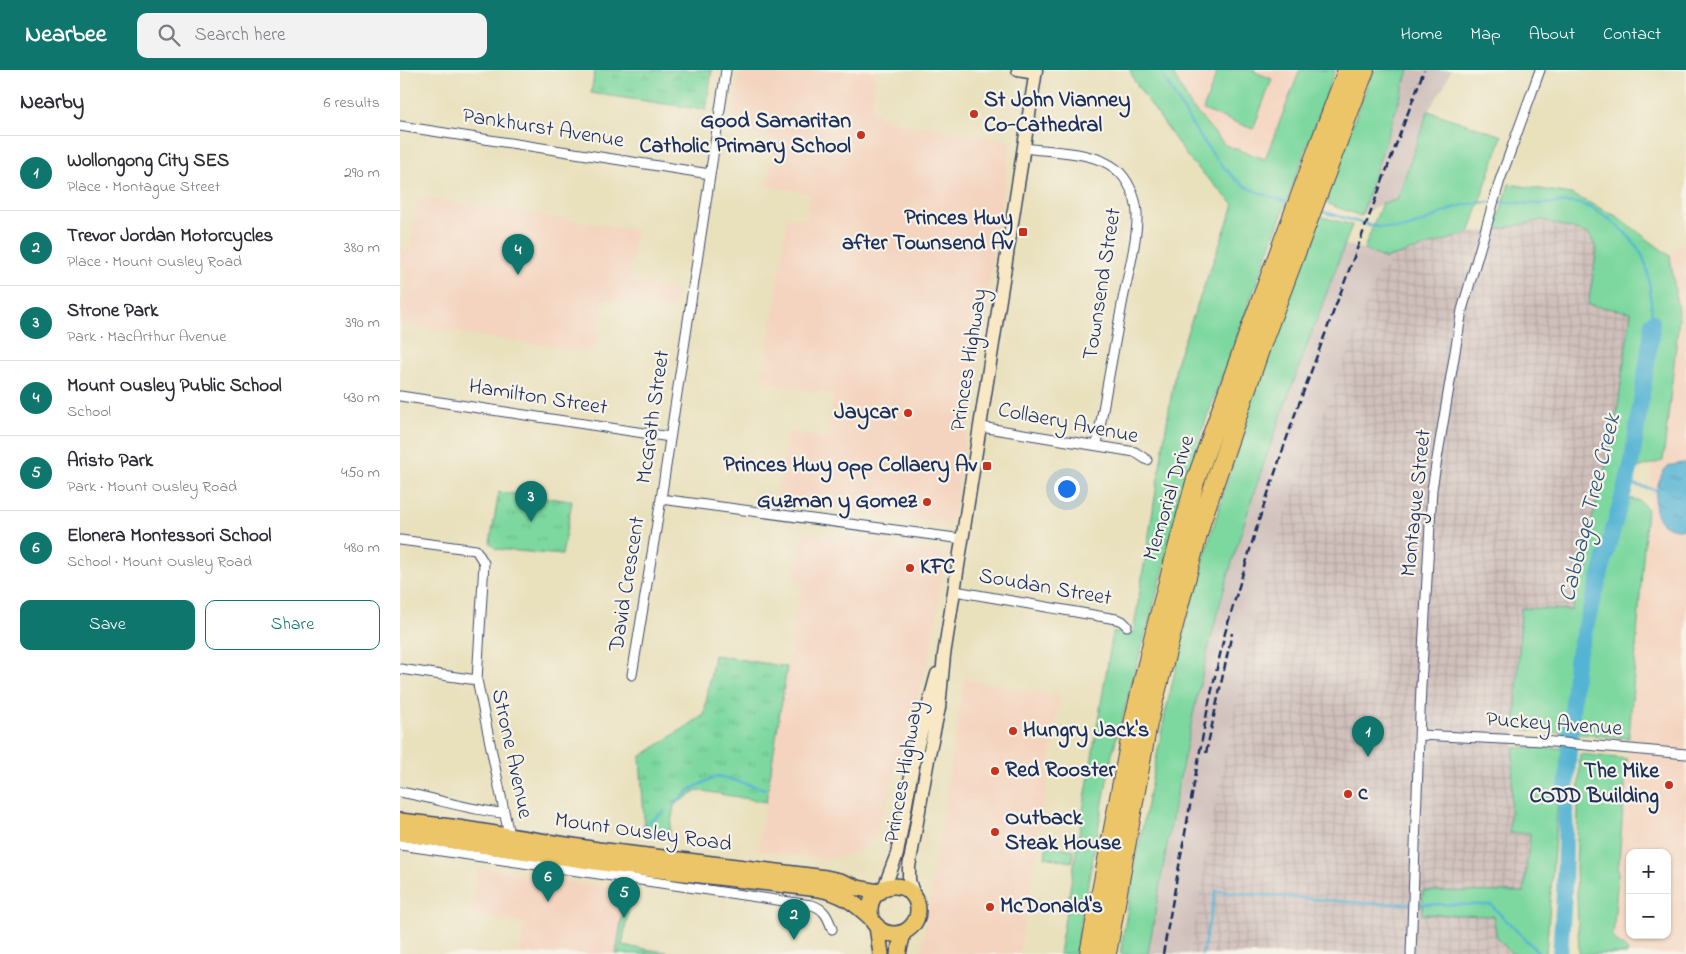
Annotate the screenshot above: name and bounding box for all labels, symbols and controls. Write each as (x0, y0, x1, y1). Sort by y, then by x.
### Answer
search box (137, 13, 487, 58)
text: Nearbee (25, 18, 107, 53)
icon: search (155, 21, 183, 49)
text: Search here (195, 22, 286, 49)
text: Home (1401, 22, 1442, 48)
text: Map (1470, 22, 1501, 48)
text: About (1529, 22, 1575, 48)
text: Contact (1603, 22, 1661, 48)
place label: St John Vianney Co-Cathedral (984, 85, 1130, 142)
text: Nearby (20, 88, 84, 118)
text: 6 results (323, 91, 380, 115)
street label: Pankhurst Avenue (460, 100, 626, 158)
place label: Good Samaritan Catholic Primary School (640, 106, 851, 164)
marker: St John Vianney Co-Cathedral (968, 108, 980, 120)
marker: Good Samaritan Catholic Primary School (855, 129, 867, 141)
text: Wollongong City SES (67, 148, 229, 175)
text: 1 (33, 161, 39, 185)
text: 290 m (344, 161, 380, 185)
text: Place · Montague Street (67, 175, 220, 199)
place label: Princes Hwy after Townsend Av (842, 203, 1014, 260)
street label: Townsend Street (1075, 205, 1131, 362)
text: Trevor Jordan Motorcycles (67, 223, 273, 250)
marker: Princes Hwy after Townsend Av (1017, 226, 1029, 238)
pin: 4 (502, 234, 534, 275)
text: 2 (32, 236, 40, 260)
text: 380 m (344, 236, 380, 260)
text: Place · Mount Ousley Road (67, 250, 242, 274)
street label: Princes Highway (943, 286, 998, 434)
text: Strone Park (67, 298, 158, 325)
text: 3 (33, 311, 39, 335)
text: 390 m (345, 311, 380, 335)
text: Park · MacArthur Avenue (67, 325, 226, 349)
street label: McGrath Street (629, 348, 679, 486)
street label: Hamilton Street (466, 371, 610, 425)
text: Mount Ousley Public School (67, 373, 282, 400)
text: 4 (33, 386, 39, 410)
text: 430 m (343, 386, 380, 410)
street label: Collaery Avenue (995, 395, 1141, 454)
place label: Jaycar (834, 397, 899, 430)
text: School (67, 400, 111, 424)
marker: Jaycar (902, 407, 914, 419)
water label: Cabbage Tree Creek (1551, 409, 1632, 606)
street label: Montague Street (1393, 427, 1442, 578)
street label: Memorial Drive (1136, 431, 1204, 565)
text: Aristo Park (67, 448, 153, 475)
place label: Princes Hwy opp Collaery Av (723, 450, 977, 483)
marker: Princes Hwy opp Collaery Av (981, 460, 993, 472)
text: 5 (31, 461, 41, 485)
text: 450 m (341, 461, 380, 485)
text: Park · Mount Ousley Road (67, 475, 237, 499)
your location (1054, 476, 1080, 502)
pin: 3 (515, 481, 547, 522)
place label: Guzman y Gomez (757, 486, 918, 519)
marker: Guzman y Gomez (921, 496, 933, 508)
street label: David Crescent (601, 514, 655, 655)
text: Elonera Montessori School (67, 523, 271, 550)
text: 6 (32, 536, 40, 560)
text: 480 m (344, 536, 380, 560)
text: School · Mount Ousley Road (67, 550, 252, 574)
place label: KFC (920, 552, 955, 584)
street label: Soudan Street (976, 561, 1114, 616)
marker: KFC (904, 562, 916, 574)
button: Save (20, 600, 195, 650)
button: Share (205, 600, 380, 650)
street label: Strone Avenue (482, 686, 540, 822)
street label: Princes Highway (877, 698, 934, 846)
street label: Puckey Avenue (1485, 704, 1623, 747)
place label: Hungry Jack's (1023, 715, 1149, 748)
pin: 1 (1352, 716, 1384, 757)
marker: Hungry Jack's (1007, 725, 1019, 737)
place label: Red Rooster (1005, 755, 1116, 787)
place label: The Mike CODD Building (1529, 756, 1660, 814)
marker: Red Rooster (989, 765, 1001, 777)
place label: c (1358, 778, 1369, 810)
marker: The Mike CODD Building (1663, 779, 1675, 791)
marker: c (1342, 788, 1354, 800)
place label: Outback Steak House (1005, 803, 1122, 860)
street label: Mount Ousley Road (552, 805, 734, 862)
marker: Outback Steak House (989, 826, 1001, 838)
map controls (1626, 849, 1671, 939)
button: + (1626, 849, 1671, 894)
pin: 6 (532, 861, 564, 902)
pin: 5 (608, 877, 640, 918)
place label: McDonald's (1000, 891, 1103, 923)
button: − (1626, 894, 1671, 939)
pin: 2 (778, 899, 810, 940)
marker: McDonald's (984, 901, 996, 913)

